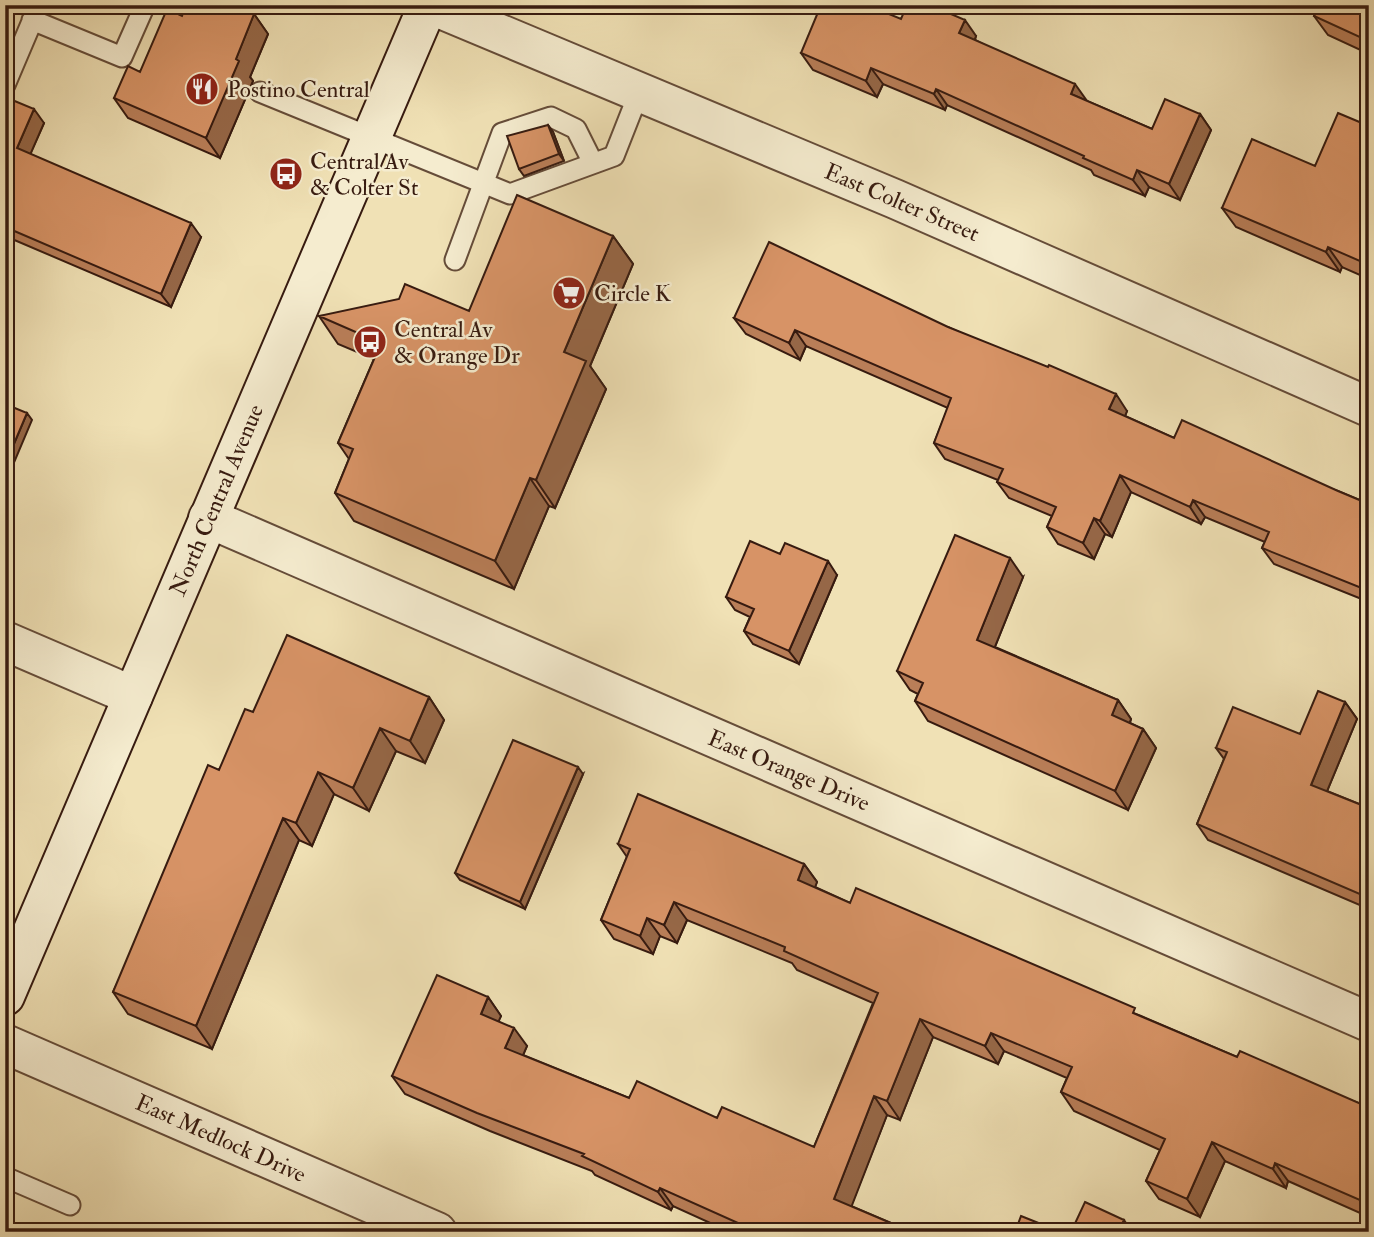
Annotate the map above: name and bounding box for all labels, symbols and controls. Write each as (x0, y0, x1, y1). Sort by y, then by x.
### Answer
restaurant icon: Postino Central (183, 70, 221, 108)
place label: Postino Central (227, 75, 370, 104)
place label: Central Av & Colter St (310, 147, 418, 202)
bus stop icon: Central Av & Colter St (267, 155, 305, 193)
street label: East Colter Street (820, 157, 984, 248)
supermarket icon: Circle K (550, 274, 588, 312)
place label: Circle K (594, 279, 672, 308)
place label: Central Av & Orange Dr (394, 315, 520, 370)
bus stop icon: Central Av & Orange Dr (351, 323, 389, 361)
street label: North Central Avenue (163, 400, 270, 600)
street label: East Orange Drive (703, 723, 875, 818)
street label: East Medlock Drive (131, 1088, 311, 1189)

